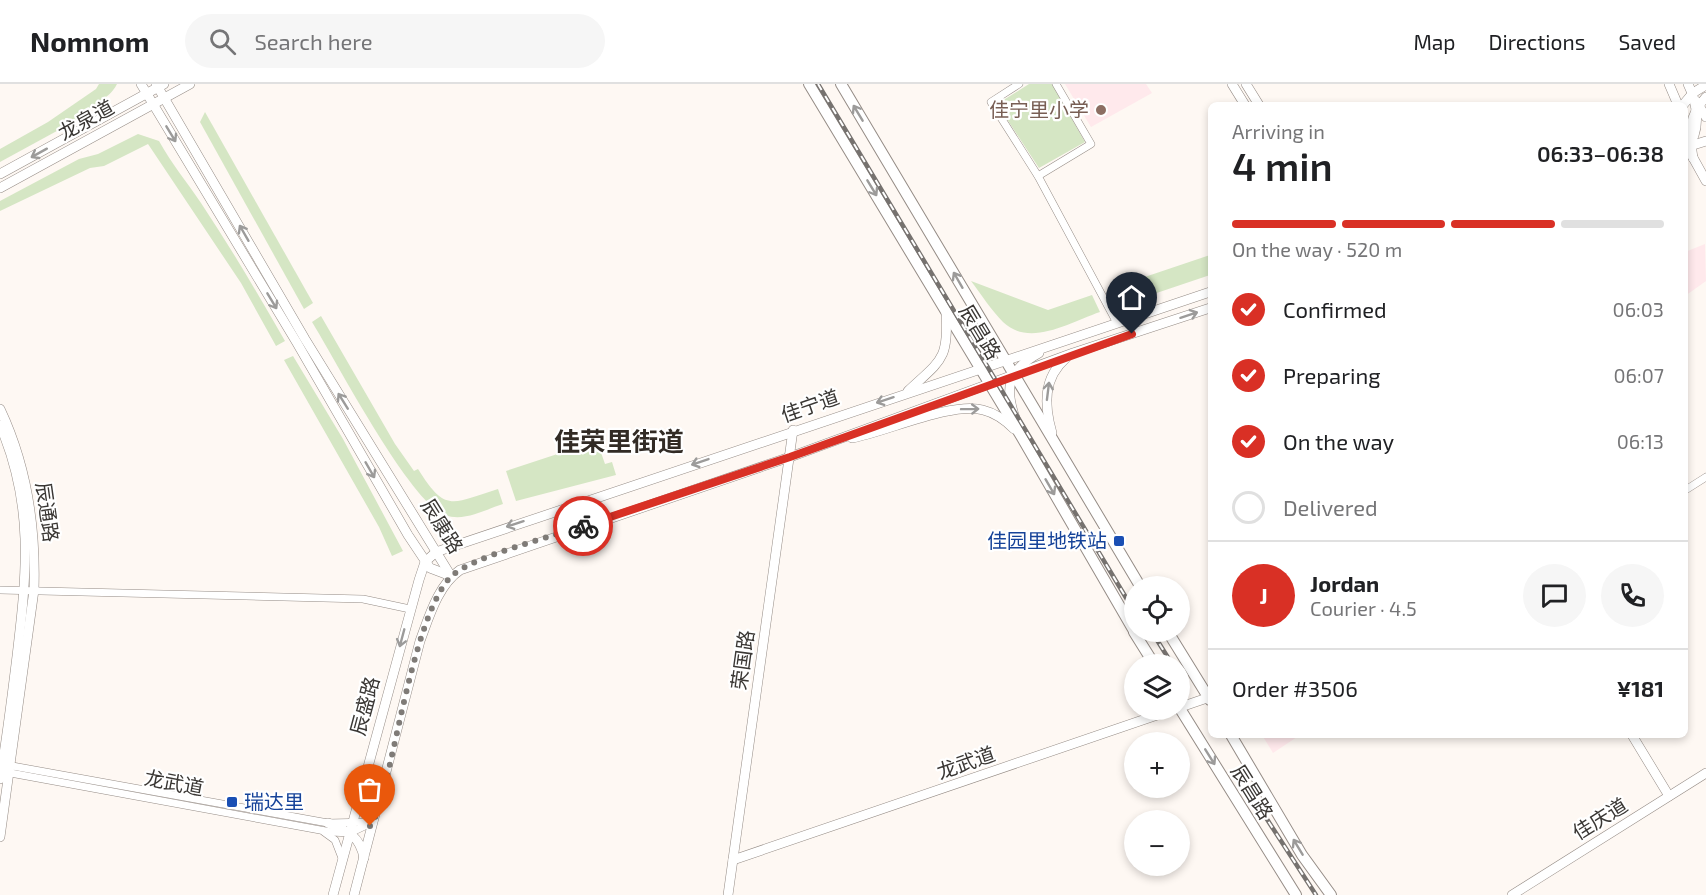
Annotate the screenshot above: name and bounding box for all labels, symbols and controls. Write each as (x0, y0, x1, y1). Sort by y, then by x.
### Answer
search box (185, 14, 605, 68)
text: Nomnom (30, 24, 149, 58)
icon: search (206, 25, 239, 58)
text: Search here (254, 28, 373, 54)
text: Map (1413, 29, 1456, 54)
text: Directions (1489, 29, 1585, 54)
text: Saved (1618, 29, 1676, 54)
street label: 龙泉道 (53, 94, 118, 144)
place label: 佳宁里小学 (989, 97, 1089, 121)
marker: 佳宁里小学 (1094, 103, 1108, 117)
one-way arrow (852, 105, 864, 122)
text: Arriving in (1232, 119, 1325, 143)
one-way arrow (166, 125, 178, 142)
text: 06:33–06:38 (1537, 140, 1664, 166)
text: 4 min (1232, 142, 1333, 189)
one-way arrow (31, 147, 48, 159)
one-way arrow (867, 179, 879, 196)
one-way arrow (238, 225, 250, 242)
text: On the way · 520 m (1232, 237, 1402, 261)
one-way arrow (952, 272, 964, 289)
pin (1106, 272, 1157, 334)
icon: home (1115, 281, 1148, 314)
one-way arrow (267, 292, 279, 309)
icon: check (1232, 293, 1265, 326)
text: Confirmed (1283, 296, 1387, 322)
text: 06:03 (1613, 297, 1664, 321)
street label: 辰昌路 (955, 300, 1007, 363)
one-way arrow (1179, 308, 1198, 319)
icon: check (1232, 359, 1265, 392)
text: Preparing (1283, 362, 1381, 388)
text: 06:07 (1613, 363, 1664, 387)
one-way arrow (1042, 382, 1053, 402)
street label: 佳宁道 (777, 384, 842, 426)
one-way arrow (337, 393, 349, 410)
one-way arrow (876, 395, 895, 406)
one-way arrow (960, 404, 980, 415)
district label: 佳荣里街道 (554, 425, 684, 456)
icon: check (1232, 425, 1265, 458)
text: On the way (1283, 428, 1394, 454)
text: 06:13 (1617, 429, 1664, 453)
one-way arrow (691, 458, 710, 469)
one-way arrow (365, 460, 376, 478)
one-way arrow (1045, 478, 1057, 495)
street label: 辰通路 (32, 480, 64, 543)
street label: 辰康路 (417, 494, 469, 557)
text: Delivered (1283, 494, 1378, 520)
courier (553, 496, 613, 556)
icon: bike (567, 510, 600, 543)
one-way arrow (506, 519, 525, 530)
place label: 佳园里地铁站 (987, 528, 1107, 552)
marker: 佳园里地铁站 (1112, 534, 1126, 548)
button: chat (1523, 564, 1586, 627)
button: phone (1601, 564, 1664, 627)
text: Jordan (1310, 570, 1379, 596)
map controls (1124, 576, 1190, 876)
button: locate (1124, 576, 1190, 642)
text: J (1259, 582, 1268, 608)
text: Courier · 4.5 (1310, 596, 1417, 620)
street label: 荣国路 (726, 628, 758, 691)
one-way arrow (396, 629, 407, 648)
button: layers (1124, 654, 1190, 720)
street label: 辰盛路 (345, 674, 383, 738)
text: Order #3506 (1232, 675, 1358, 701)
text: ¥181 (1617, 675, 1664, 701)
button: + (1124, 732, 1190, 798)
street label: 龙武道 (933, 741, 998, 783)
one-way arrow (1204, 748, 1216, 765)
street label: 辰昌路 (1227, 760, 1279, 823)
pin (344, 764, 395, 826)
street label: 龙武道 (142, 765, 206, 800)
icon: bag (353, 773, 386, 806)
place label: 瑞达里 (244, 789, 304, 813)
street label: 佳庆道 (1568, 792, 1631, 844)
marker: 瑞达里 (225, 795, 239, 809)
button: − (1124, 810, 1190, 876)
one-way arrow (1291, 839, 1303, 856)

